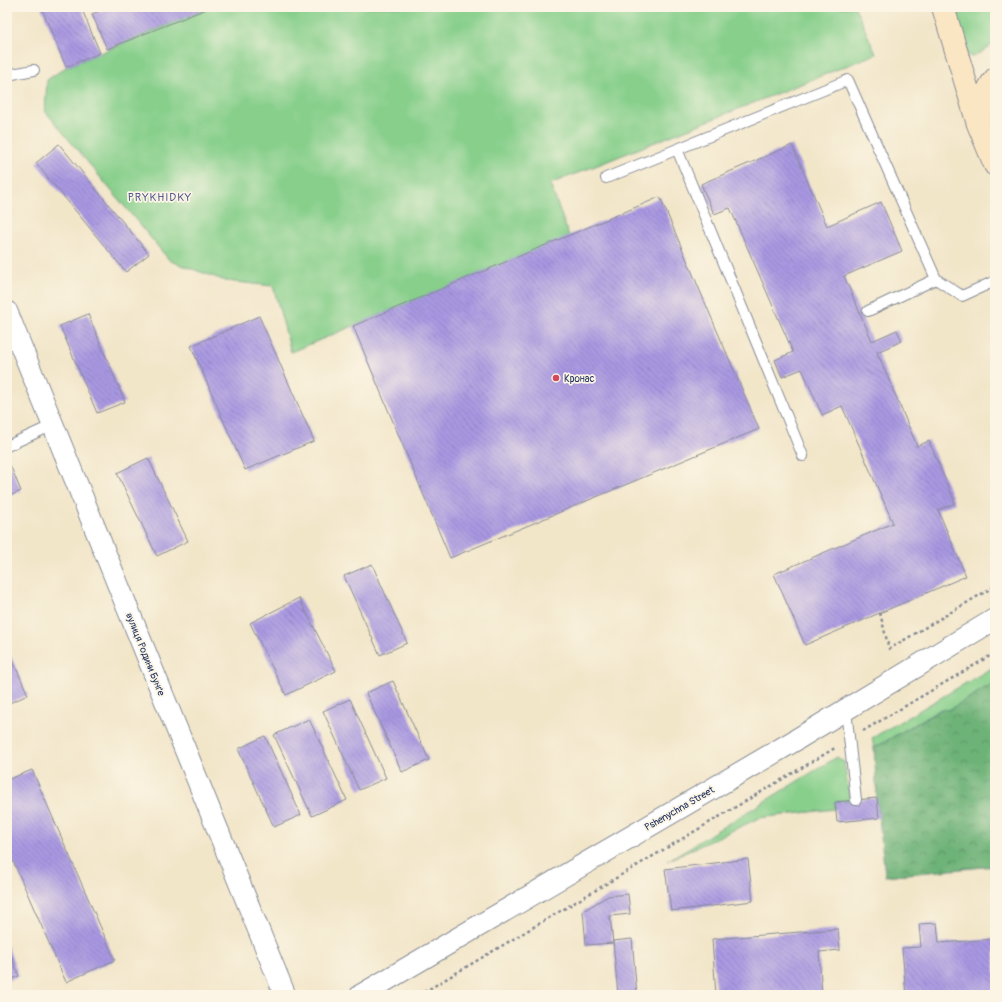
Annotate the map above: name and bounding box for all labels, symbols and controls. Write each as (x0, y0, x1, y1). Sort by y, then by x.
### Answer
district label: PRYKHIDKY (128, 191, 192, 204)
marker: Кронас (551, 373, 561, 383)
place label: Кронас (564, 373, 595, 385)
street label: вулиця Родини Бунґе (123, 611, 167, 698)
street label: Pshenychna Street (643, 784, 717, 834)

